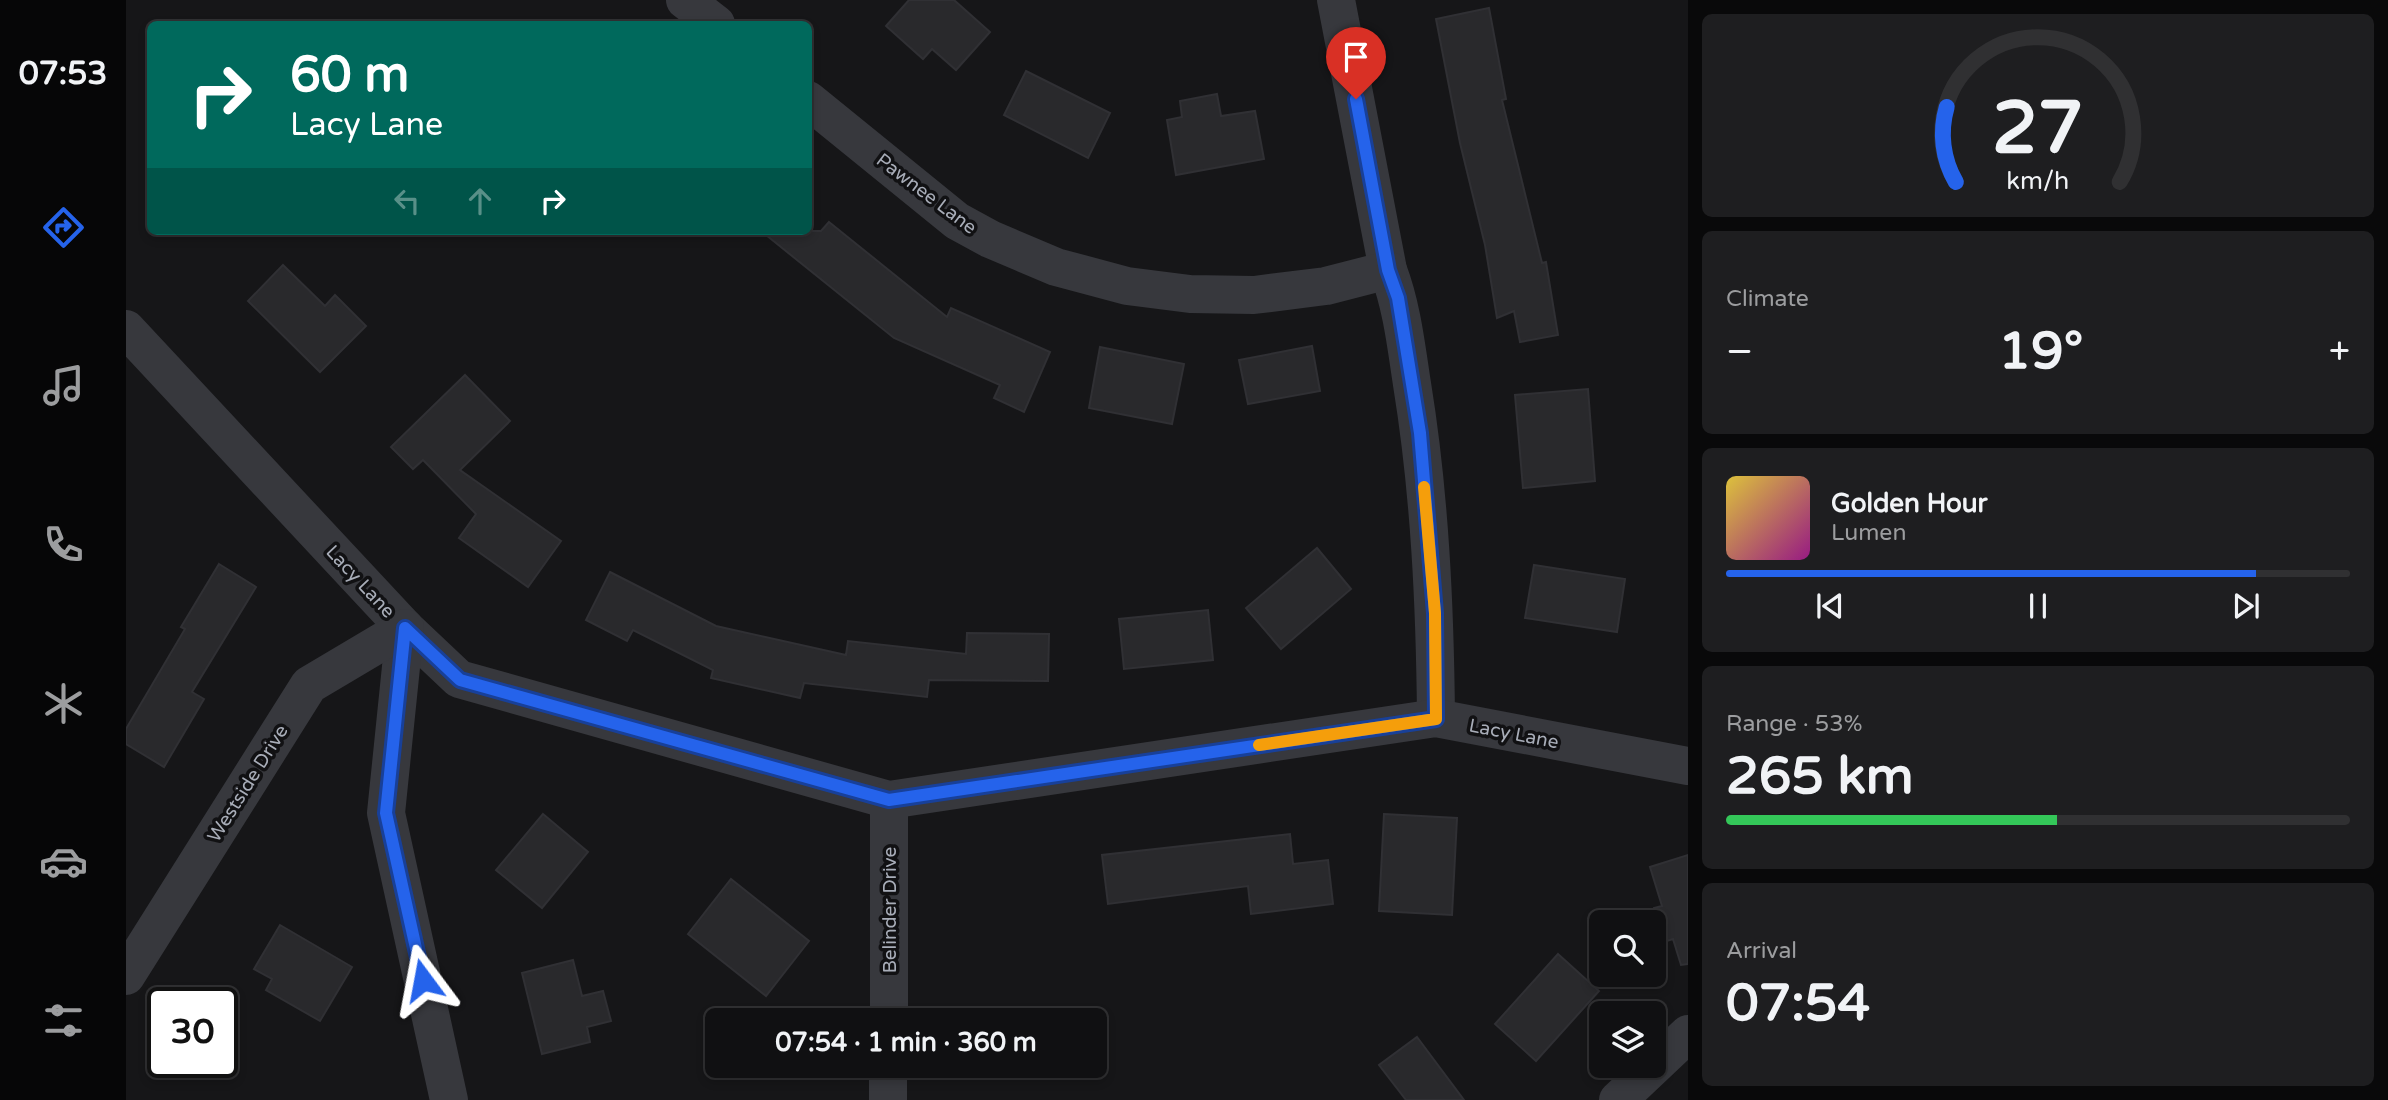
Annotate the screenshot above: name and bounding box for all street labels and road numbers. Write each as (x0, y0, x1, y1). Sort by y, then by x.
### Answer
street label: Pawnee Lane (872, 149, 981, 239)
street label: Lacy Lane (321, 541, 399, 622)
street label: Lacy Lane (1467, 715, 1560, 753)
street label: Westside Drive (203, 721, 293, 846)
street label: Belinder Drive (879, 847, 901, 973)

